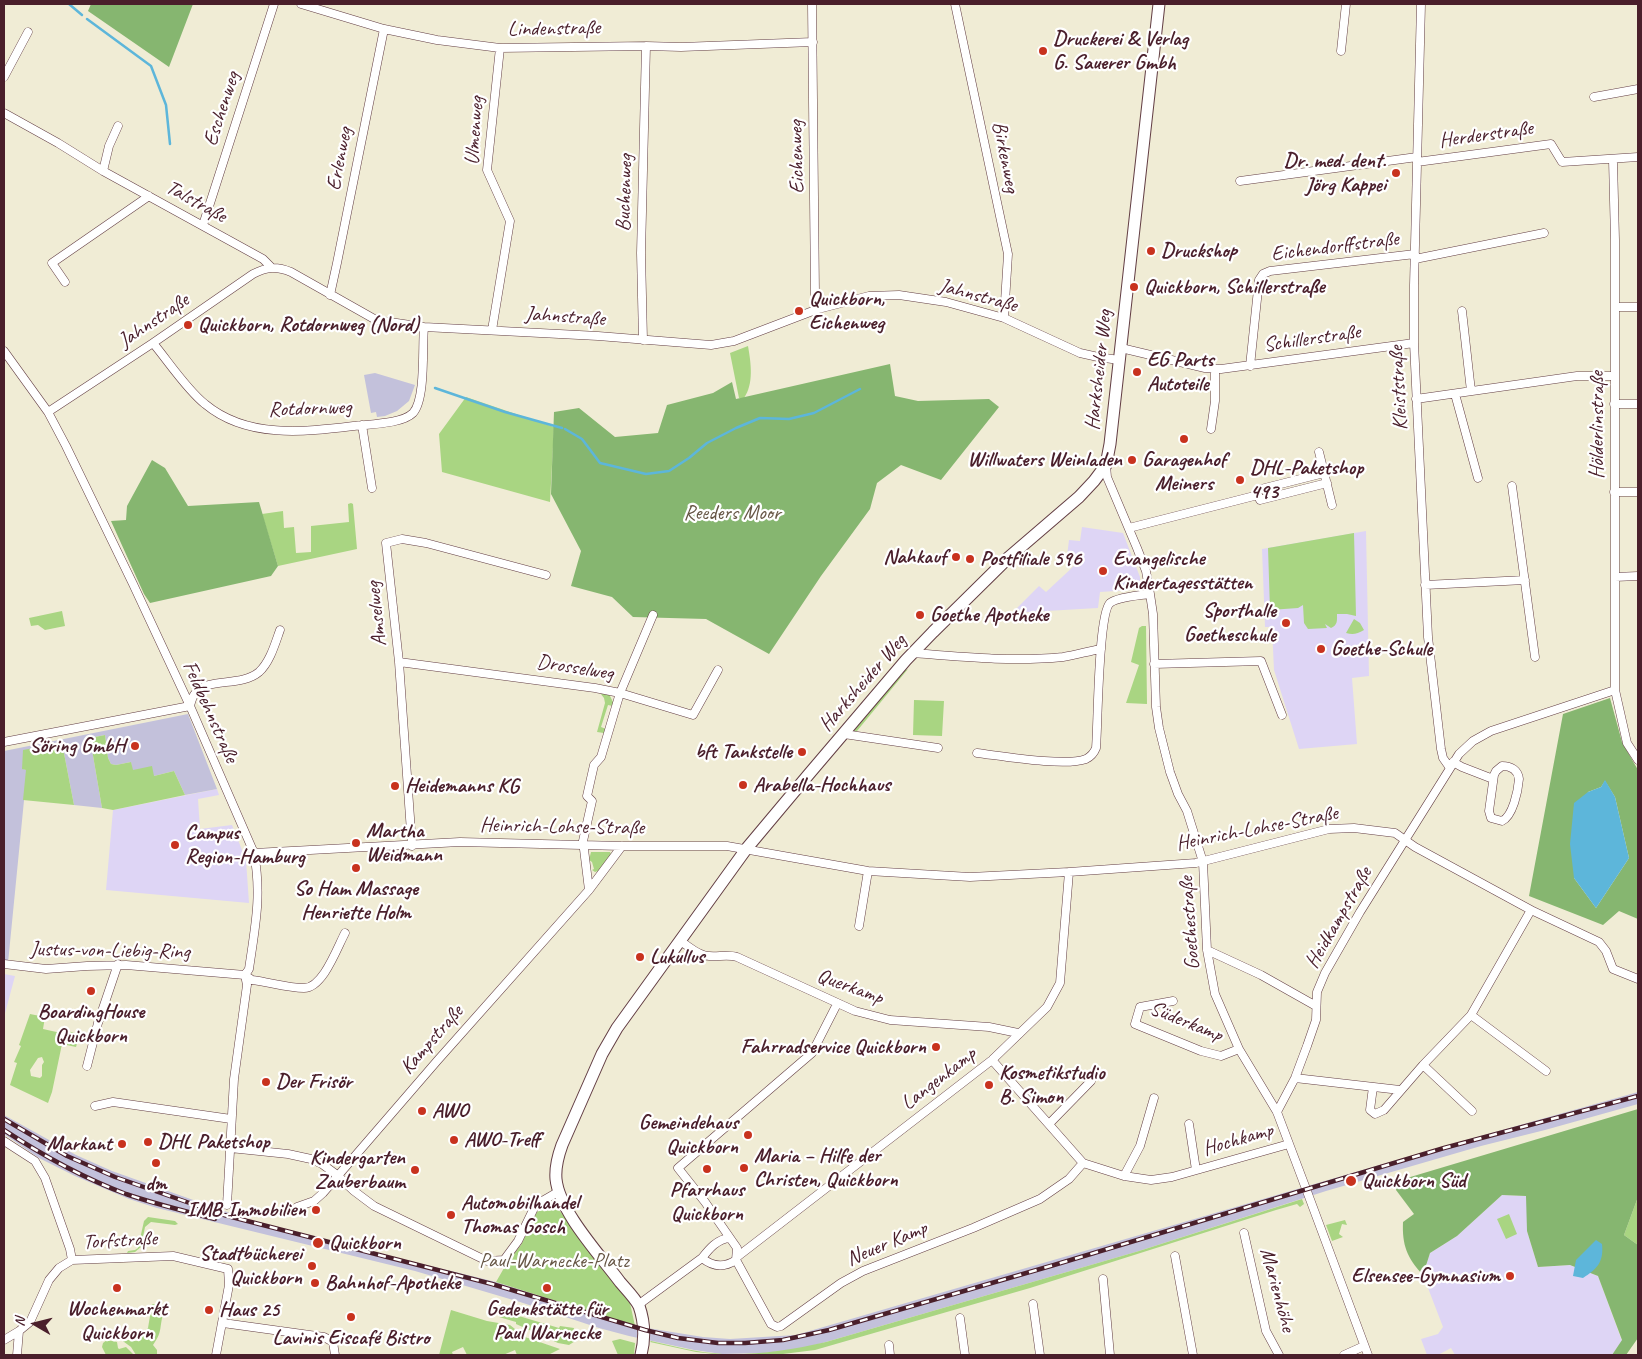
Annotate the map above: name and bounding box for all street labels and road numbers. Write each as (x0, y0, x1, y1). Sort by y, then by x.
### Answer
street label: Lindenstraße (508, 16, 600, 42)
street label: Eschenweg (198, 69, 246, 149)
street label: Ulmenweg (460, 96, 490, 166)
street label: Herderstraße (1438, 116, 1534, 154)
street label: Birkenweg (986, 119, 1024, 195)
street label: Eichenweg (784, 120, 810, 194)
street label: Erlenweg (322, 125, 358, 193)
street label: Buchenweg (611, 154, 639, 232)
street label: Talstraße (161, 175, 231, 229)
street label: Eichendorffstraße (1270, 227, 1400, 267)
street label: Jahnstraße (936, 273, 1020, 319)
street label: Jahnstraße (114, 288, 194, 354)
street label: Jahnstraße (524, 302, 606, 332)
street label: Harksheider Weg (1080, 308, 1118, 432)
street label: Schillerstraße (1262, 320, 1362, 358)
street label: Kleiststraße (1384, 345, 1414, 431)
street label: Hölderlinstraße (1584, 371, 1610, 479)
street label: Rotdornweg (268, 395, 352, 423)
street label: Amselweg (361, 580, 393, 648)
street label: Harksheider Weg (814, 629, 912, 737)
street label: Drosselweg (535, 650, 615, 686)
street label: Feldbehnstraße (176, 657, 244, 767)
street label: Heinrich-Lohse-Straße (1174, 801, 1340, 857)
street label: Heinrich-Lohse-Straße (480, 813, 644, 841)
street label: Heidkampstraße (1300, 863, 1378, 973)
street label: Goethestraße (1174, 875, 1206, 971)
street label: Justus-von-Liebig-Ring (30, 937, 190, 965)
street label: Querkamp (813, 963, 887, 1011)
street label: Süderkamp (1146, 996, 1226, 1048)
street label: Kampstraße (395, 1000, 469, 1080)
street label: Langenkamp (896, 1042, 982, 1116)
street label: Hochkamp (1200, 1118, 1276, 1162)
street label: Neuer Kamp (843, 1216, 931, 1272)
street label: Torfstraße (82, 1226, 158, 1256)
street label: Marienhöhe (1254, 1245, 1300, 1335)

